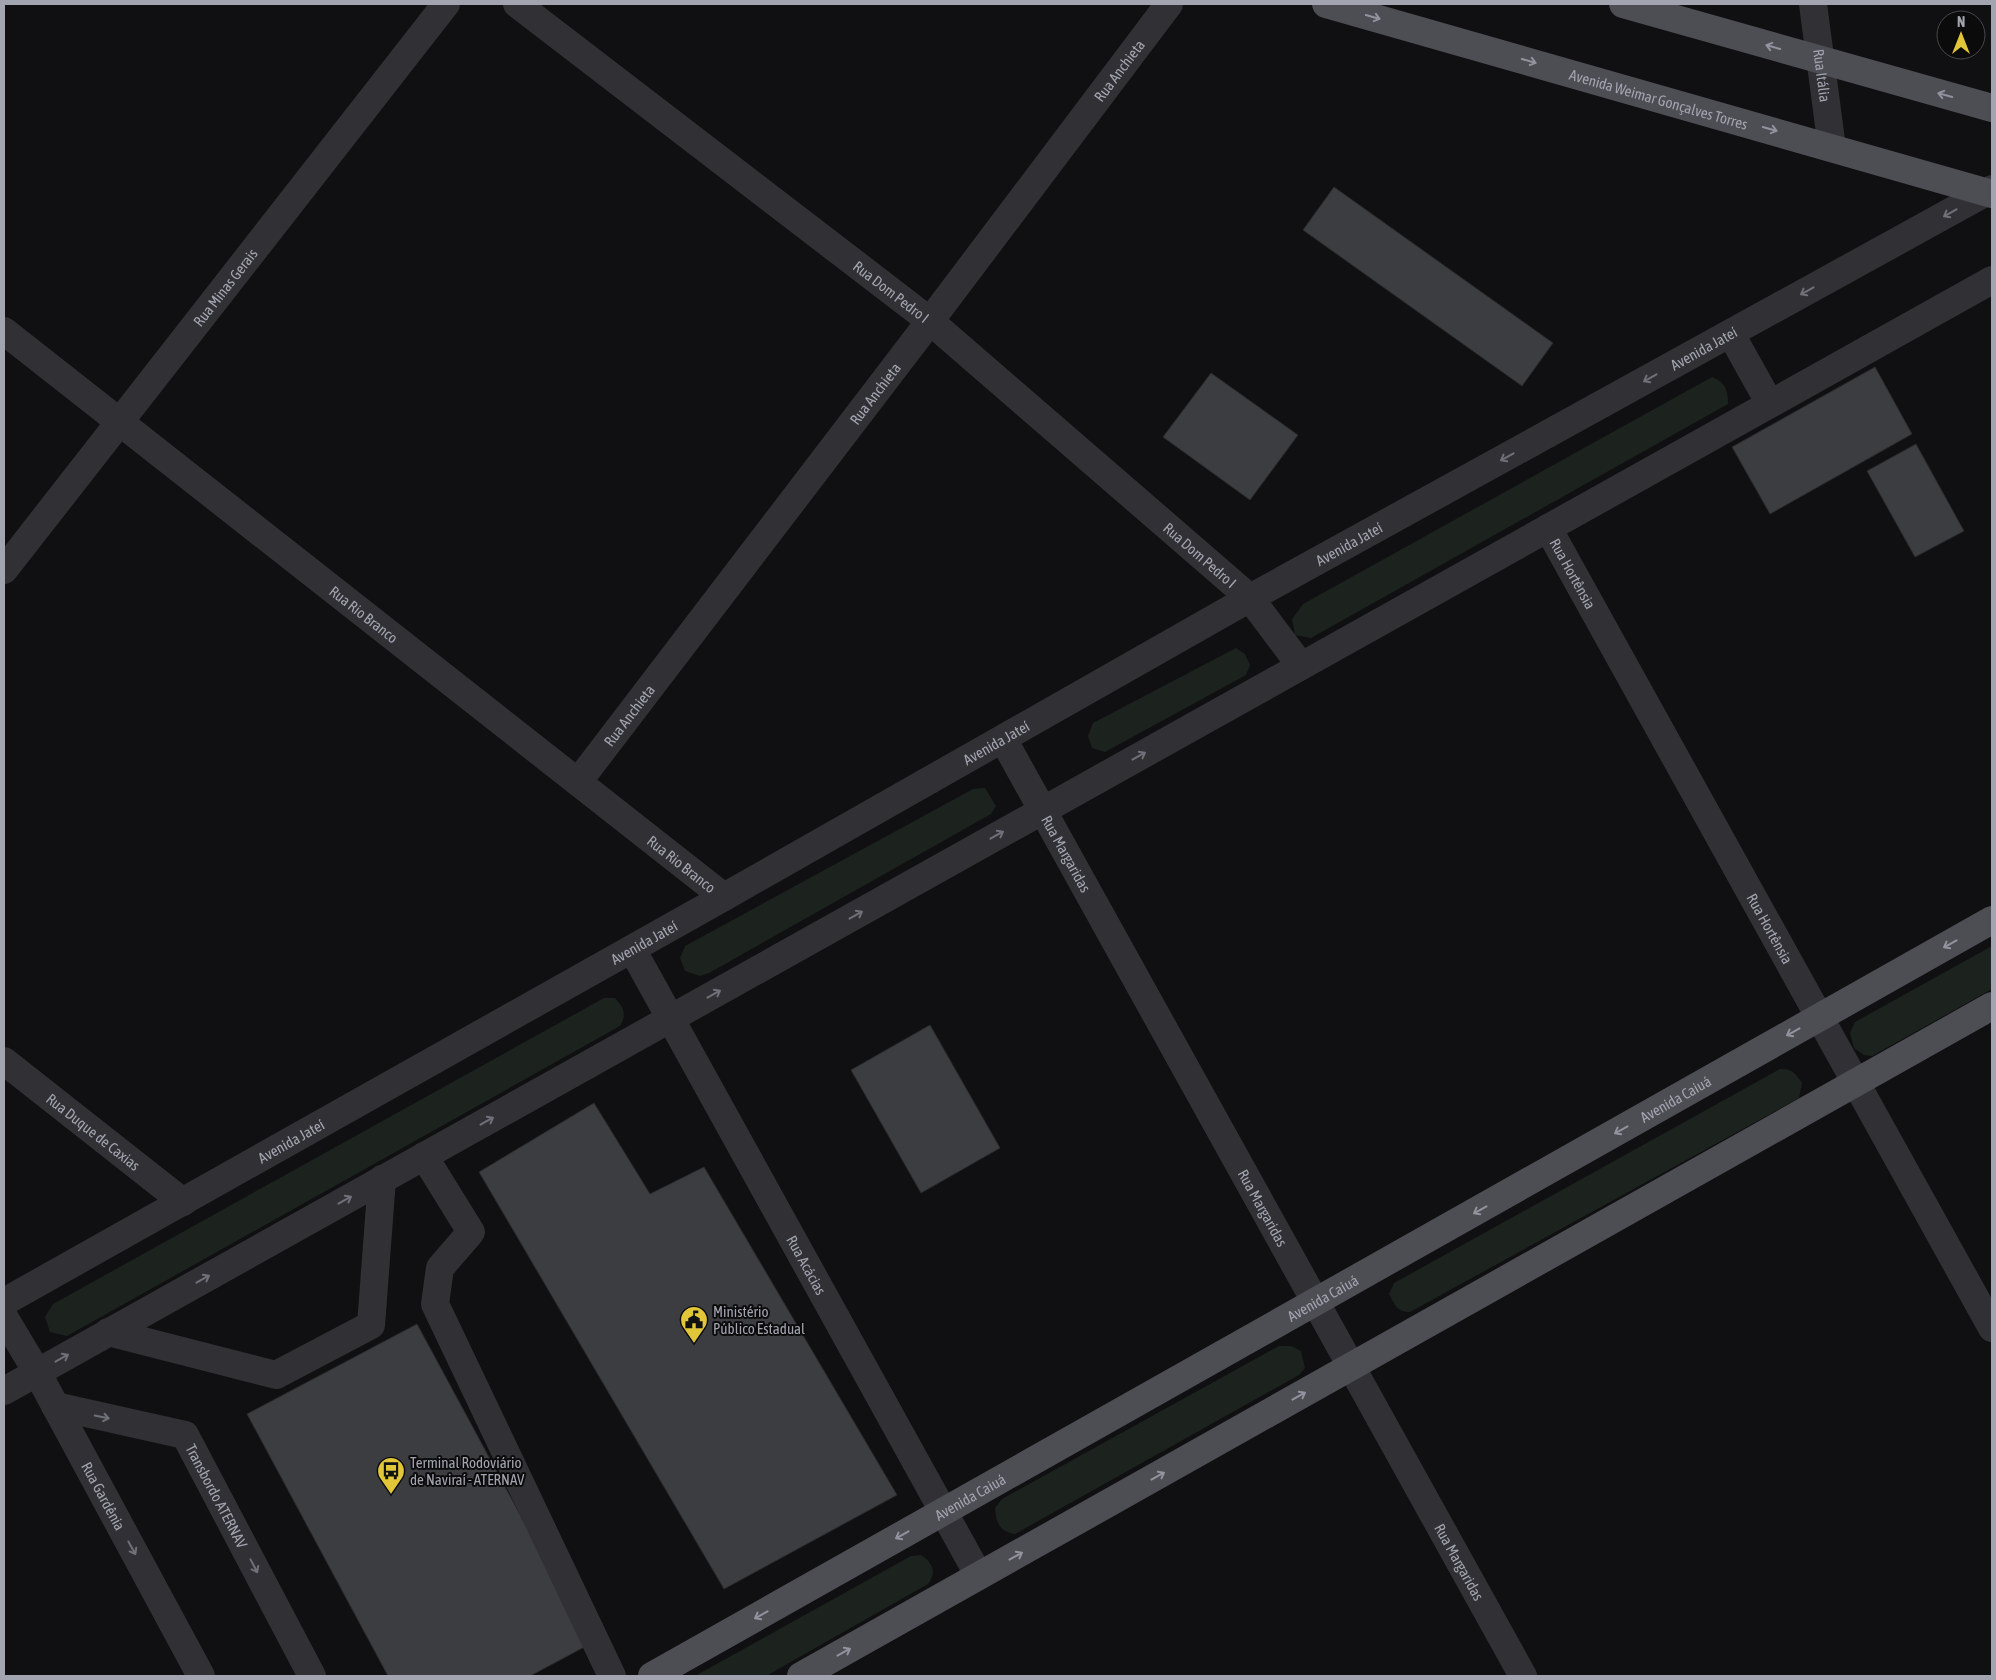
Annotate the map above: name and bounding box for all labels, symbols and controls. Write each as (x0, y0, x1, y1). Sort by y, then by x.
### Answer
north arrow (1936, 10, 1986, 60)
one-way arrow (1364, 13, 1380, 22)
text: N (1957, 14, 1965, 30)
street label: Rua Anchieta (1090, 36, 1148, 105)
one-way arrow (1765, 41, 1781, 51)
street label: Rua Itália (1811, 48, 1834, 103)
one-way arrow (1521, 57, 1537, 67)
street label: Avenida Weimar Gonçalves Torres (1568, 65, 1750, 132)
one-way arrow (1938, 89, 1954, 99)
one-way arrow (1761, 125, 1777, 134)
one-way arrow (1942, 208, 1957, 218)
street label: Rua Minas Gerais (189, 245, 260, 329)
street label: Rua Dom Pedro I (850, 257, 933, 326)
one-way arrow (1801, 287, 1815, 297)
street label: Avenida Jateí (1667, 323, 1740, 373)
street label: Rua Anchieta (846, 359, 904, 427)
one-way arrow (1643, 374, 1657, 384)
one-way arrow (1501, 452, 1515, 462)
street label: Avenida Jateí (1313, 518, 1386, 569)
street label: Rua Dom Pedro I (1160, 519, 1240, 591)
street label: Rua Hortênsia (1547, 535, 1600, 612)
street label: Rua Rio Branco (327, 582, 402, 646)
street label: Rua Anchieta (600, 681, 658, 749)
street label: Avenida Jateí (960, 717, 1033, 768)
one-way arrow (1132, 751, 1147, 761)
street label: Rua Margaridas (1038, 812, 1095, 895)
one-way arrow (990, 830, 1004, 840)
street label: Rua Rio Branco (644, 832, 719, 896)
street label: Rua Hortênsia (1744, 890, 1797, 967)
one-way arrow (848, 909, 862, 919)
street label: Avenida Jateí (608, 916, 680, 968)
one-way arrow (1943, 939, 1957, 949)
one-way arrow (706, 989, 721, 999)
one-way arrow (1786, 1028, 1801, 1038)
street label: Avenida Caiuá (1637, 1072, 1714, 1125)
street label: Rua Duque de Caxias (43, 1090, 144, 1174)
street label: Avenida Jateí (255, 1115, 327, 1166)
one-way arrow (480, 1115, 494, 1125)
one-way arrow (1615, 1125, 1629, 1135)
street label: Rua Margaridas (1235, 1166, 1291, 1249)
one-way arrow (338, 1195, 353, 1205)
one-way arrow (1473, 1205, 1487, 1215)
street label: Rua Acácias (784, 1232, 830, 1297)
street label: Avenida Caiuá (1284, 1271, 1361, 1324)
one-way arrow (196, 1274, 211, 1284)
place label: Ministério Público Estadual (713, 1303, 805, 1337)
public building icon: Ministério Público Estadual (679, 1305, 709, 1344)
one-way arrow (54, 1353, 68, 1363)
one-way arrow (1292, 1391, 1306, 1401)
one-way arrow (94, 1412, 110, 1422)
street label: Transbordo ATERNAV (183, 1441, 252, 1551)
place label: Terminal Rodoviário de Naviraí - ATERNAV (410, 1454, 525, 1488)
bus stop icon: Terminal Rodoviário de Naviraí - ATERNAV (376, 1456, 406, 1495)
street label: Rua Gardênia (79, 1459, 129, 1533)
street label: Avenida Caiuá (932, 1470, 1008, 1523)
one-way arrow (1150, 1471, 1165, 1481)
street label: Rua Margaridas (1431, 1520, 1488, 1603)
one-way arrow (896, 1531, 910, 1541)
one-way arrow (127, 1540, 137, 1554)
one-way arrow (1008, 1550, 1023, 1560)
one-way arrow (249, 1558, 259, 1573)
one-way arrow (753, 1610, 768, 1620)
one-way arrow (836, 1647, 851, 1657)

